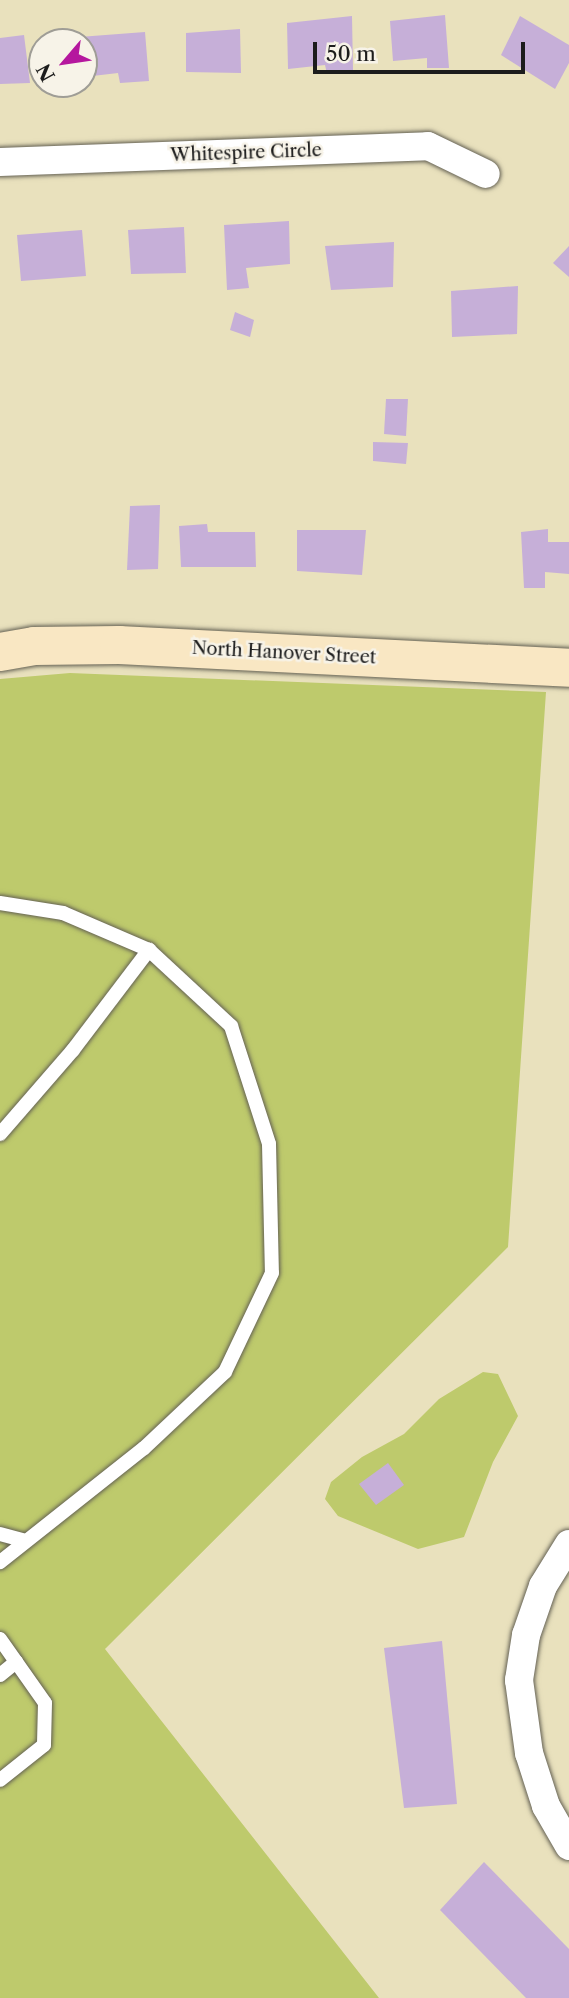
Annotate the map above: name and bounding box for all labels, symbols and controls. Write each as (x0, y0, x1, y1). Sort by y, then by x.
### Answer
north arrow (28, 28, 98, 98)
scale bar (317, 28, 529, 72)
text: 50 m (326, 41, 376, 66)
text: N (32, 60, 60, 85)
street label: Whitespire Circle (170, 140, 322, 166)
street label: North Hanover Street (191, 637, 377, 669)

